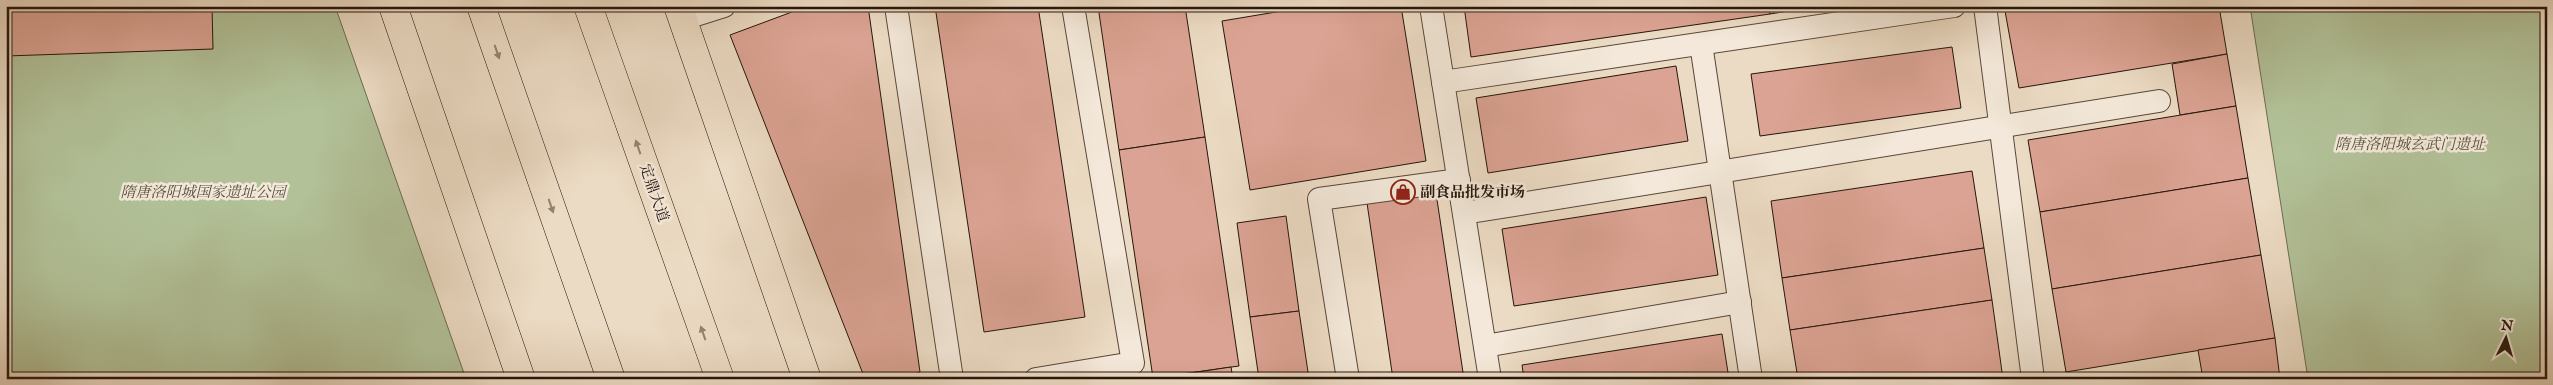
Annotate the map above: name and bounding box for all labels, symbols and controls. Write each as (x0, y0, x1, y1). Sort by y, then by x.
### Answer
one-way arrow (494, 45, 501, 60)
park label: 隋唐洛阳城玄武门遗址 (2335, 135, 2486, 154)
one-way arrow (633, 139, 641, 154)
street label: 定鼎大道 (635, 162, 673, 224)
shop icon: 副食品批发市场 (1390, 179, 1416, 205)
park label: 隋唐洛阳城国家遗址公园 (120, 183, 287, 202)
place label: 副食品批发市场 (1420, 183, 1525, 202)
one-way arrow (548, 198, 555, 213)
north arrow (2480, 312, 2530, 362)
text: N (2499, 316, 2514, 336)
one-way arrow (699, 325, 707, 340)

